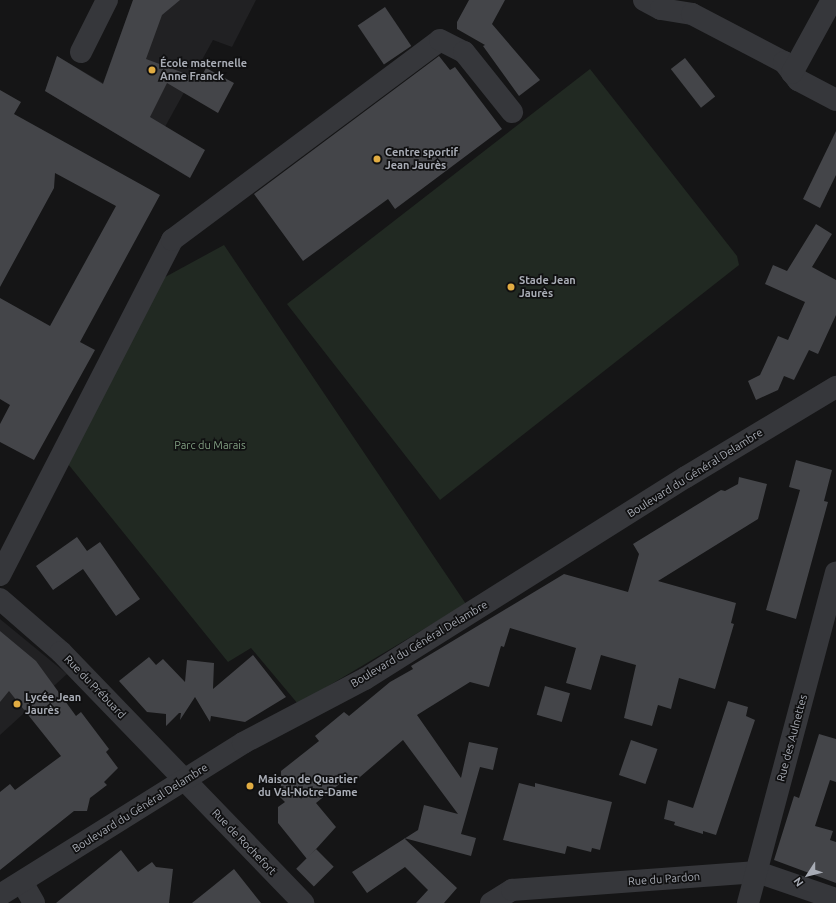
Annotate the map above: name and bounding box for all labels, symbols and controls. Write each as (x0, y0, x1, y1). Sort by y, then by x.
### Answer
place label: École maternelle Anne Franck (160, 57, 247, 83)
marker: École maternelle Anne Franck (147, 65, 157, 75)
place label: Centre sportif Jean Jaurès (385, 146, 458, 172)
marker: Centre sportif Jean Jaurès (372, 154, 382, 164)
place label: Stade Jean Jaurès (519, 274, 576, 300)
marker: Stade Jean Jaurès (506, 282, 516, 292)
street label: Boulevard du Général Delambre (625, 426, 765, 520)
park label: Parc du Marais (174, 438, 246, 452)
street label: Boulevard du Général Delambre (348, 598, 490, 690)
street label: Rue du Prébuard (62, 653, 128, 721)
place label: Lycée Jean Jaurès (25, 691, 81, 717)
street label: Rue des Aulnettes (774, 693, 810, 783)
marker: Lycée Jean Jaurès (12, 699, 22, 709)
street label: Boulevard du Général Delambre (70, 761, 210, 855)
place label: Maison de Quartier du Val-Notre-Dame (258, 773, 358, 799)
marker: Maison de Quartier du Val-Notre-Dame (245, 781, 255, 791)
street label: Rue de Rochefort (209, 806, 279, 878)
north arrow (788, 855, 828, 895)
street label: Rue du Pardon (627, 870, 701, 888)
text: N (791, 875, 806, 889)

